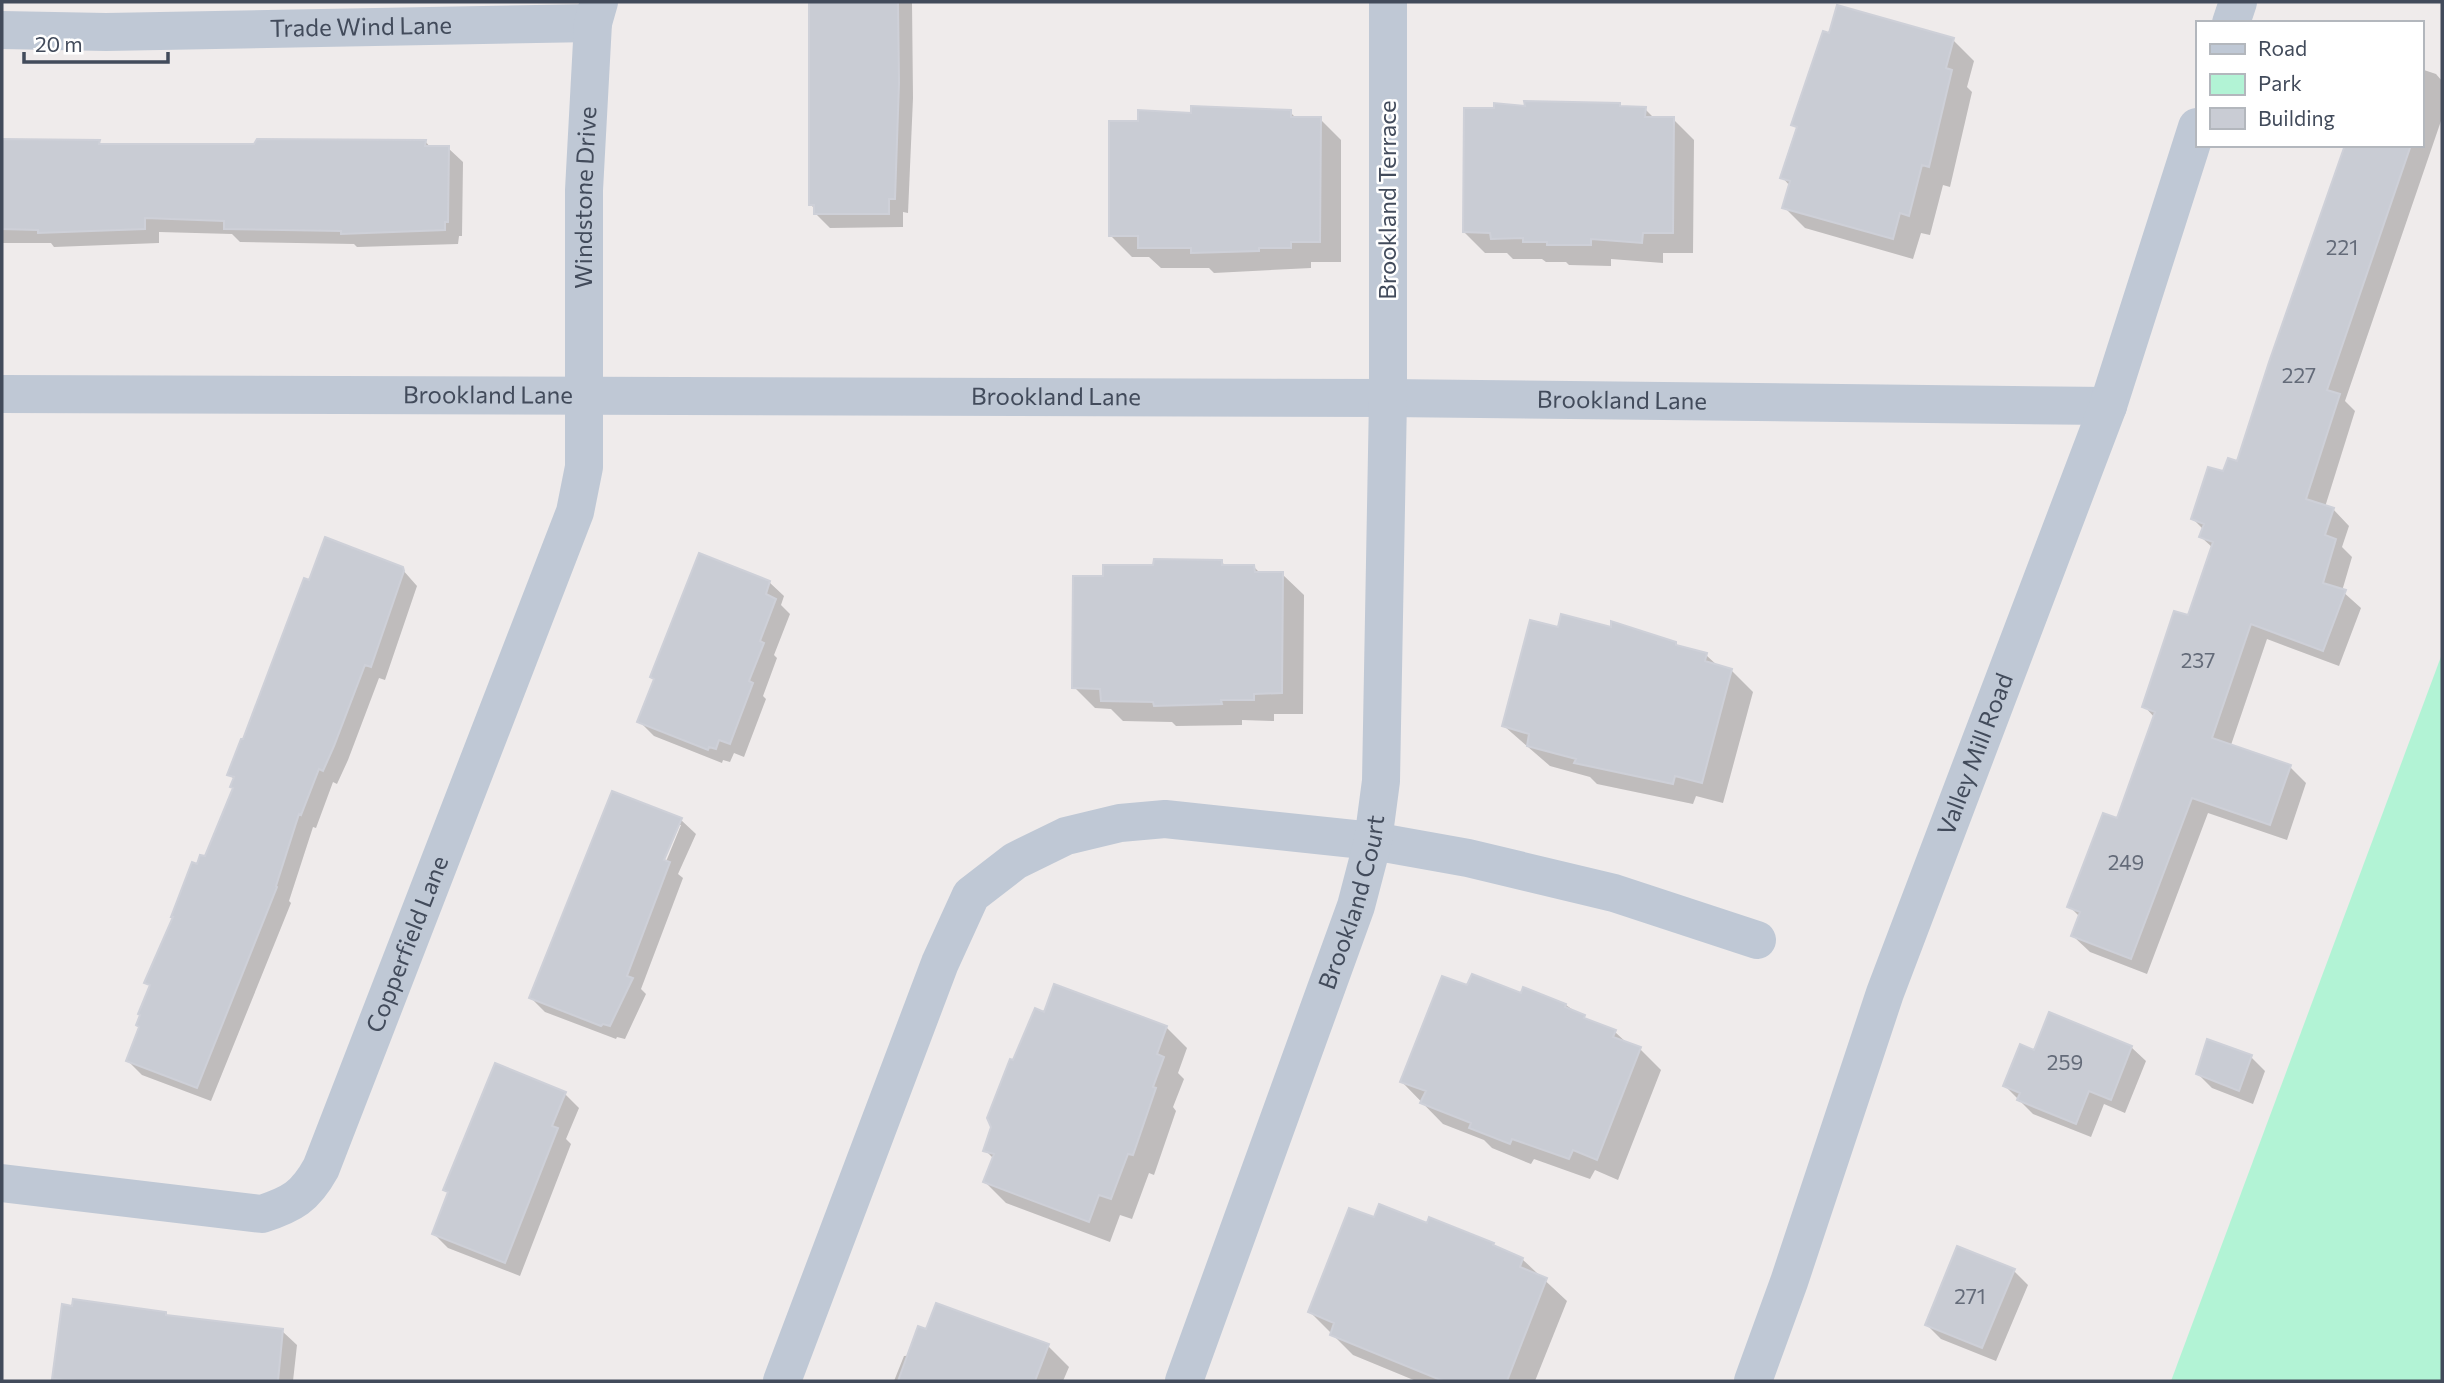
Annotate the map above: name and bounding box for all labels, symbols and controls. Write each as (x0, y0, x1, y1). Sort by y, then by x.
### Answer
street label: Trade Wind Lane (270, 10, 452, 42)
scale bar (24, 21, 168, 65)
legend (2196, 21, 2423, 147)
text: 20 m (35, 31, 83, 56)
text: Road (2258, 35, 2307, 60)
text: Park (2258, 70, 2302, 95)
street label: Brookland Terrace (1372, 100, 1401, 300)
text: Building (2258, 105, 2335, 130)
street label: Windstone Drive (568, 106, 601, 289)
house number: 221 (2326, 234, 2358, 259)
house number: 227 (2282, 362, 2316, 387)
street label: Brookland Lane (403, 379, 573, 409)
street label: Brookland Lane (971, 381, 1141, 410)
street label: Brookland Lane (1537, 384, 1707, 415)
house number: 237 (2181, 647, 2215, 672)
street label: Valley Mill Road (1930, 669, 2018, 839)
street label: Brookland Court (1311, 813, 1389, 993)
house number: 249 (2108, 849, 2144, 874)
street label: Copperfield Lane (359, 851, 454, 1036)
house number: 259 (2047, 1049, 2083, 1074)
house number: 271 (1954, 1283, 1986, 1308)

